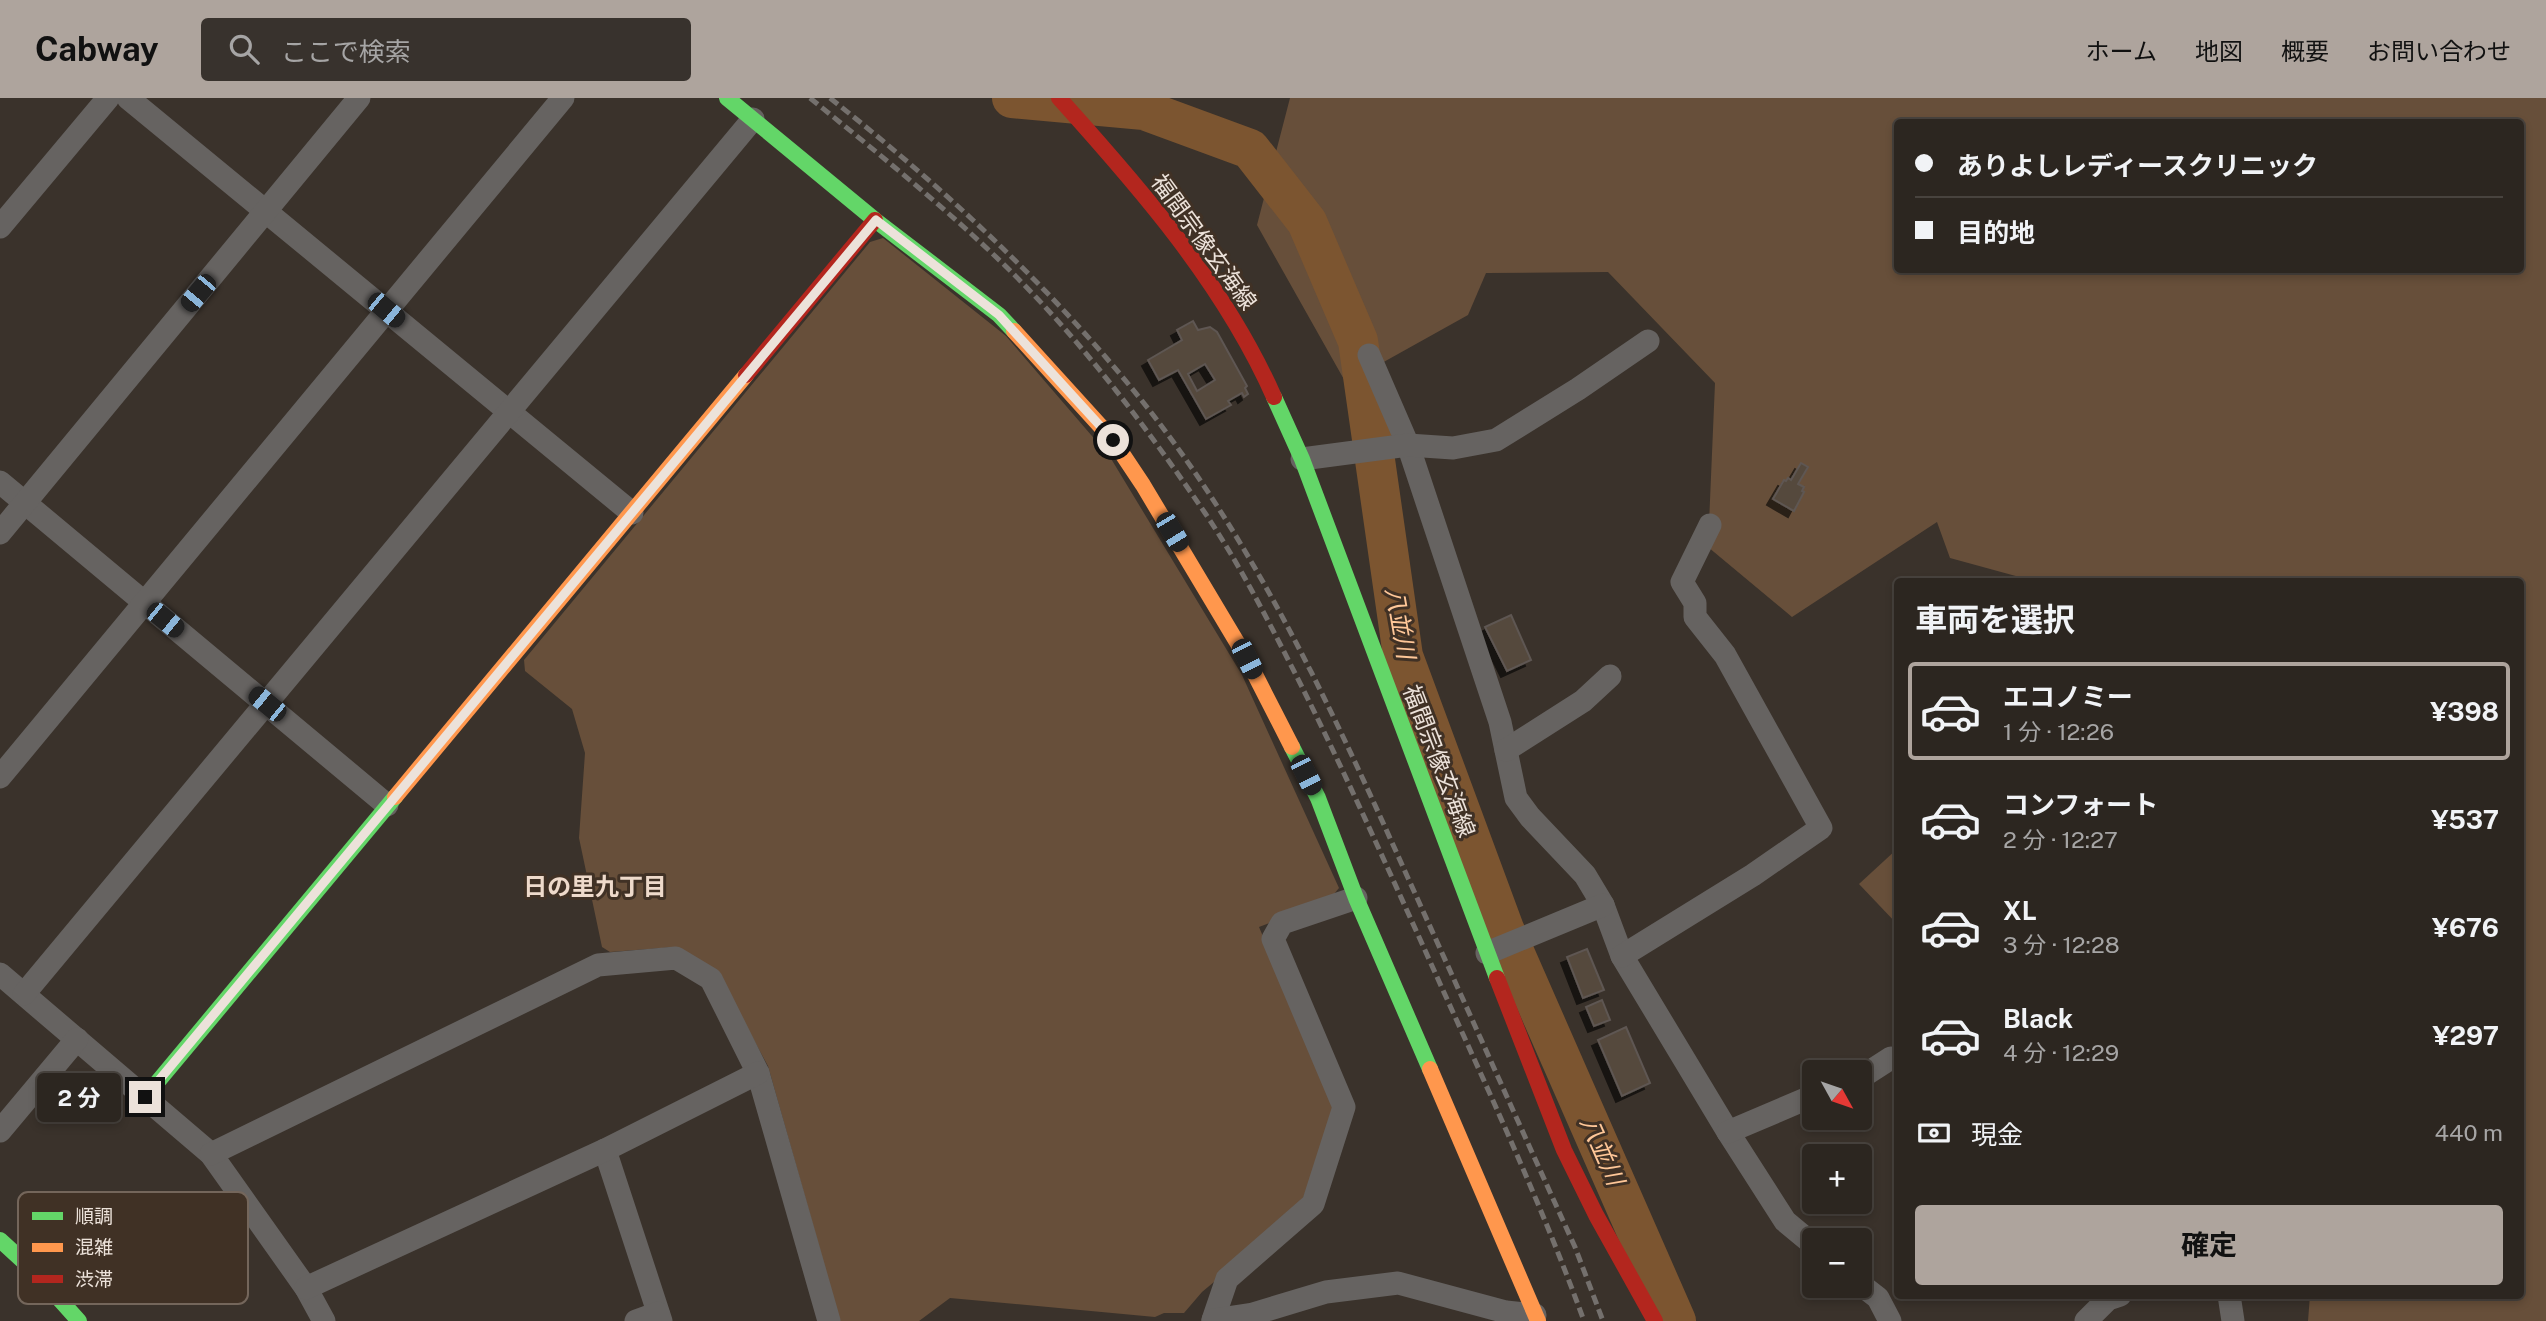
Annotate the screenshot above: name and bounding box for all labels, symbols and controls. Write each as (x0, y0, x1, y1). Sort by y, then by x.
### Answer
search box (201, 18, 691, 81)
text: Cabway (35, 30, 159, 68)
icon: search (225, 30, 263, 68)
text: ここで検索 (281, 36, 411, 67)
text: ホーム (2086, 37, 2157, 65)
text: 地図 (2195, 37, 2243, 65)
text: 概要 (2281, 37, 2329, 65)
text: お問い合わせ (2367, 37, 2511, 65)
text: ありよしレディースクリニック (1957, 150, 2318, 181)
street label: 福間宗像玄海線 (1146, 169, 1263, 315)
text: 目的地 (1957, 217, 2035, 248)
car (177, 270, 220, 316)
car (364, 288, 409, 332)
route start (1097, 424, 1129, 456)
car (1153, 509, 1192, 555)
water label: 八並川 (1381, 585, 1422, 664)
car (143, 599, 188, 641)
text: 車両を選択 (1915, 601, 2075, 638)
car (1229, 636, 1266, 682)
icon: car (1919, 680, 1982, 743)
street label: 福間宗像玄海線 (1398, 681, 1481, 841)
text: エコノミー (2003, 681, 2133, 712)
car (245, 683, 290, 725)
text: ¥398 (2430, 696, 2499, 727)
text: 1 分 · 12:26 (2003, 718, 2114, 745)
car (1288, 752, 1325, 798)
icon: car (1919, 788, 1982, 851)
text: コンフォート (2003, 789, 2158, 820)
text: ¥537 (2431, 804, 2499, 835)
text: 2 分 · 12:27 (2003, 826, 2118, 853)
district label: 日の里九丁目 (523, 872, 667, 900)
text: XL (2003, 895, 2037, 926)
icon: car (1919, 896, 1982, 959)
text: ¥676 (2432, 912, 2499, 943)
text: 3 分 · 12:28 (2003, 931, 2120, 958)
text: Black (2003, 1003, 2073, 1034)
icon: car (1919, 1004, 1982, 1067)
text: ¥297 (2432, 1020, 2499, 1051)
text: 4 分 · 12:29 (2003, 1039, 2119, 1066)
north arrow (1802, 1060, 1872, 1130)
map controls (1802, 1060, 1872, 1298)
callout: 2 分 (37, 1072, 120, 1122)
route end (129, 1081, 161, 1113)
text: 2 分 (58, 1084, 100, 1111)
water label: 八並川 (1575, 1112, 1632, 1192)
icon: cash (1915, 1114, 1953, 1152)
text: 現金 (1971, 1119, 2023, 1150)
text: 440 m (2435, 1119, 2503, 1146)
button: + (1802, 1144, 1872, 1214)
legend (18, 1192, 248, 1304)
text: 順調 (75, 1205, 113, 1227)
button: 確定 (1915, 1205, 2503, 1285)
button: − (1802, 1228, 1872, 1298)
text: 混雑 (75, 1236, 113, 1258)
text: 渋滞 (75, 1268, 113, 1290)

